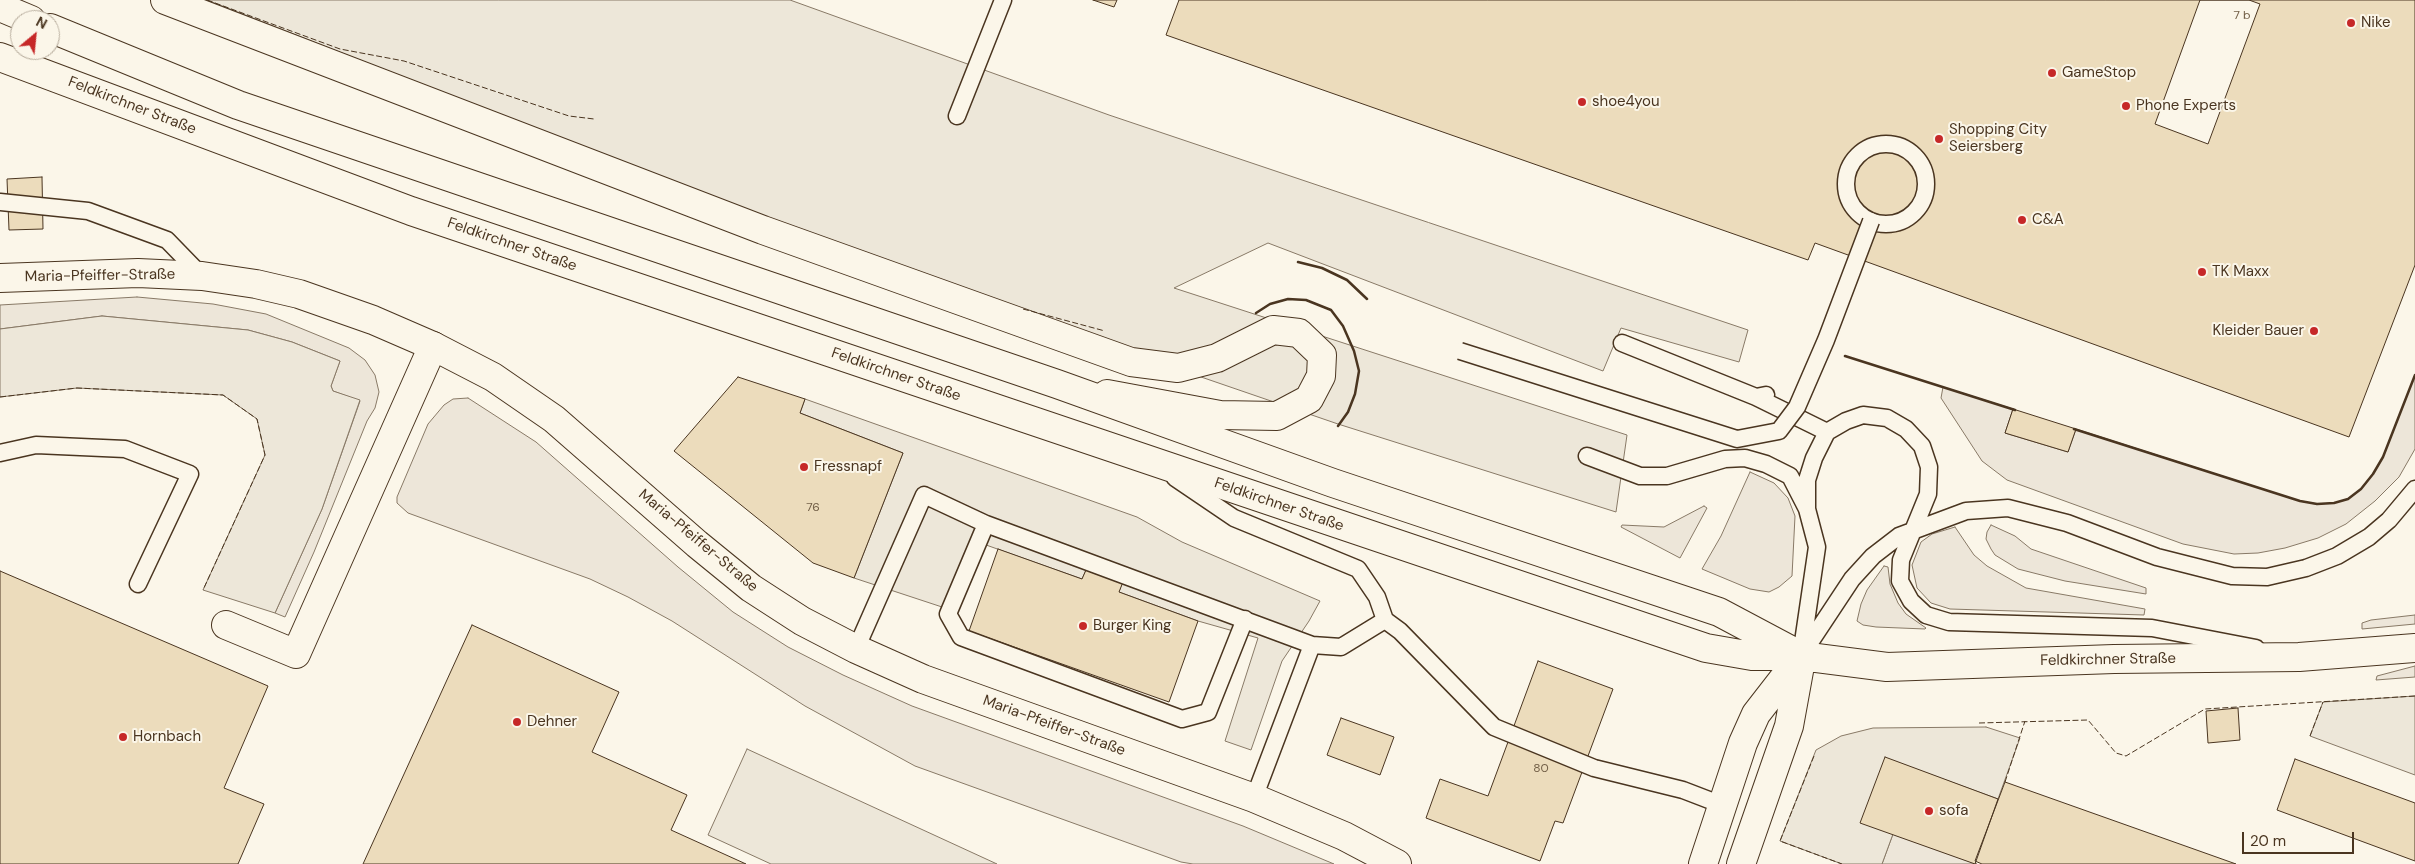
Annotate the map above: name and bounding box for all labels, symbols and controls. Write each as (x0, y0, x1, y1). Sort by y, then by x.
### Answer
house number: 7 b (2233, 9, 2251, 23)
north arrow (10, 10, 60, 60)
text: N (33, 12, 50, 33)
place label: Nike (2361, 14, 2391, 32)
marker: Nike (2345, 17, 2357, 29)
place label: GameStop (2062, 64, 2136, 82)
marker: GameStop (2046, 67, 2058, 79)
street label: Feldkirchner Straße (65, 73, 199, 139)
place label: shoe4you (1592, 93, 1659, 111)
marker: shoe4you (1576, 96, 1588, 108)
place label: Phone Experts (2136, 97, 2236, 115)
marker: Phone Experts (2120, 100, 2132, 112)
place label: Shopping City Seiersberg (1949, 121, 2047, 156)
marker: Shopping City Seiersberg (1933, 133, 1945, 145)
place label: C&A (2032, 211, 2064, 229)
street label: Feldkirchner Straße (445, 214, 579, 276)
marker: C&A (2016, 214, 2028, 226)
place label: TK Maxx (2212, 263, 2269, 281)
street label: Maria-Pfeiffer-Straße (25, 266, 175, 286)
marker: TK Maxx (2196, 266, 2208, 278)
place label: Kleider Bauer (2212, 322, 2304, 340)
marker: Kleider Bauer (2308, 325, 2320, 337)
street label: Feldkirchner Straße (829, 344, 963, 406)
place label: Fressnapf (814, 458, 882, 476)
marker: Fressnapf (798, 461, 810, 473)
street label: Feldkirchner Straße (1212, 474, 1346, 536)
street label: Maria-Pfeiffer-Straße (635, 486, 761, 596)
house number: 76 (806, 501, 820, 515)
place label: Burger King (1093, 617, 1171, 635)
marker: Burger King (1077, 620, 1089, 632)
street label: Feldkirchner Straße (2040, 650, 2176, 670)
street label: Maria-Pfeiffer-Straße (980, 692, 1128, 760)
place label: Dehner (527, 713, 577, 731)
marker: Dehner (511, 716, 523, 728)
place label: Hornbach (133, 728, 201, 746)
marker: Hornbach (117, 731, 129, 743)
house number: 80 (1533, 762, 1549, 776)
place label: sofa (1939, 802, 1968, 820)
marker: sofa (1923, 805, 1935, 817)
scale bar (2245, 822, 2358, 854)
text: 20 m (2250, 831, 2286, 851)

